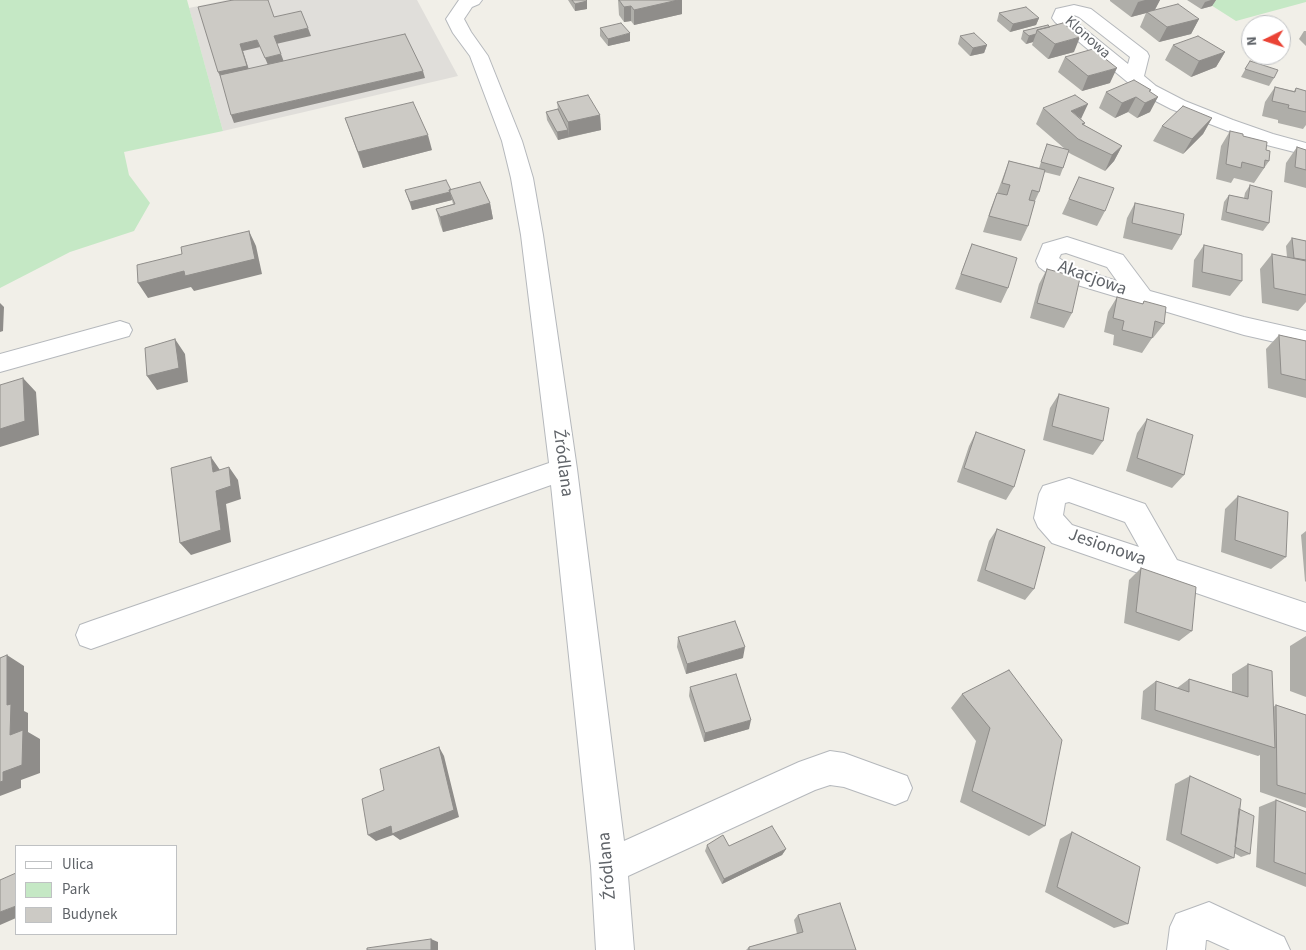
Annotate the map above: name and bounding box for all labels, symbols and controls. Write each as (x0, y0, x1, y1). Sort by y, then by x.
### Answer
street label: Klonowa (1060, 13, 1114, 63)
north arrow (1241, 15, 1291, 65)
text: N (1242, 36, 1262, 46)
street label: Akacjowa (1055, 257, 1129, 301)
street label: Źródlana (547, 428, 577, 498)
street label: Jesionowa (1065, 525, 1149, 571)
street label: Źródlana (594, 831, 622, 901)
legend (15, 845, 178, 935)
text: Ulica (62, 854, 93, 875)
text: Park (62, 879, 90, 900)
text: Budynek (62, 904, 117, 925)

